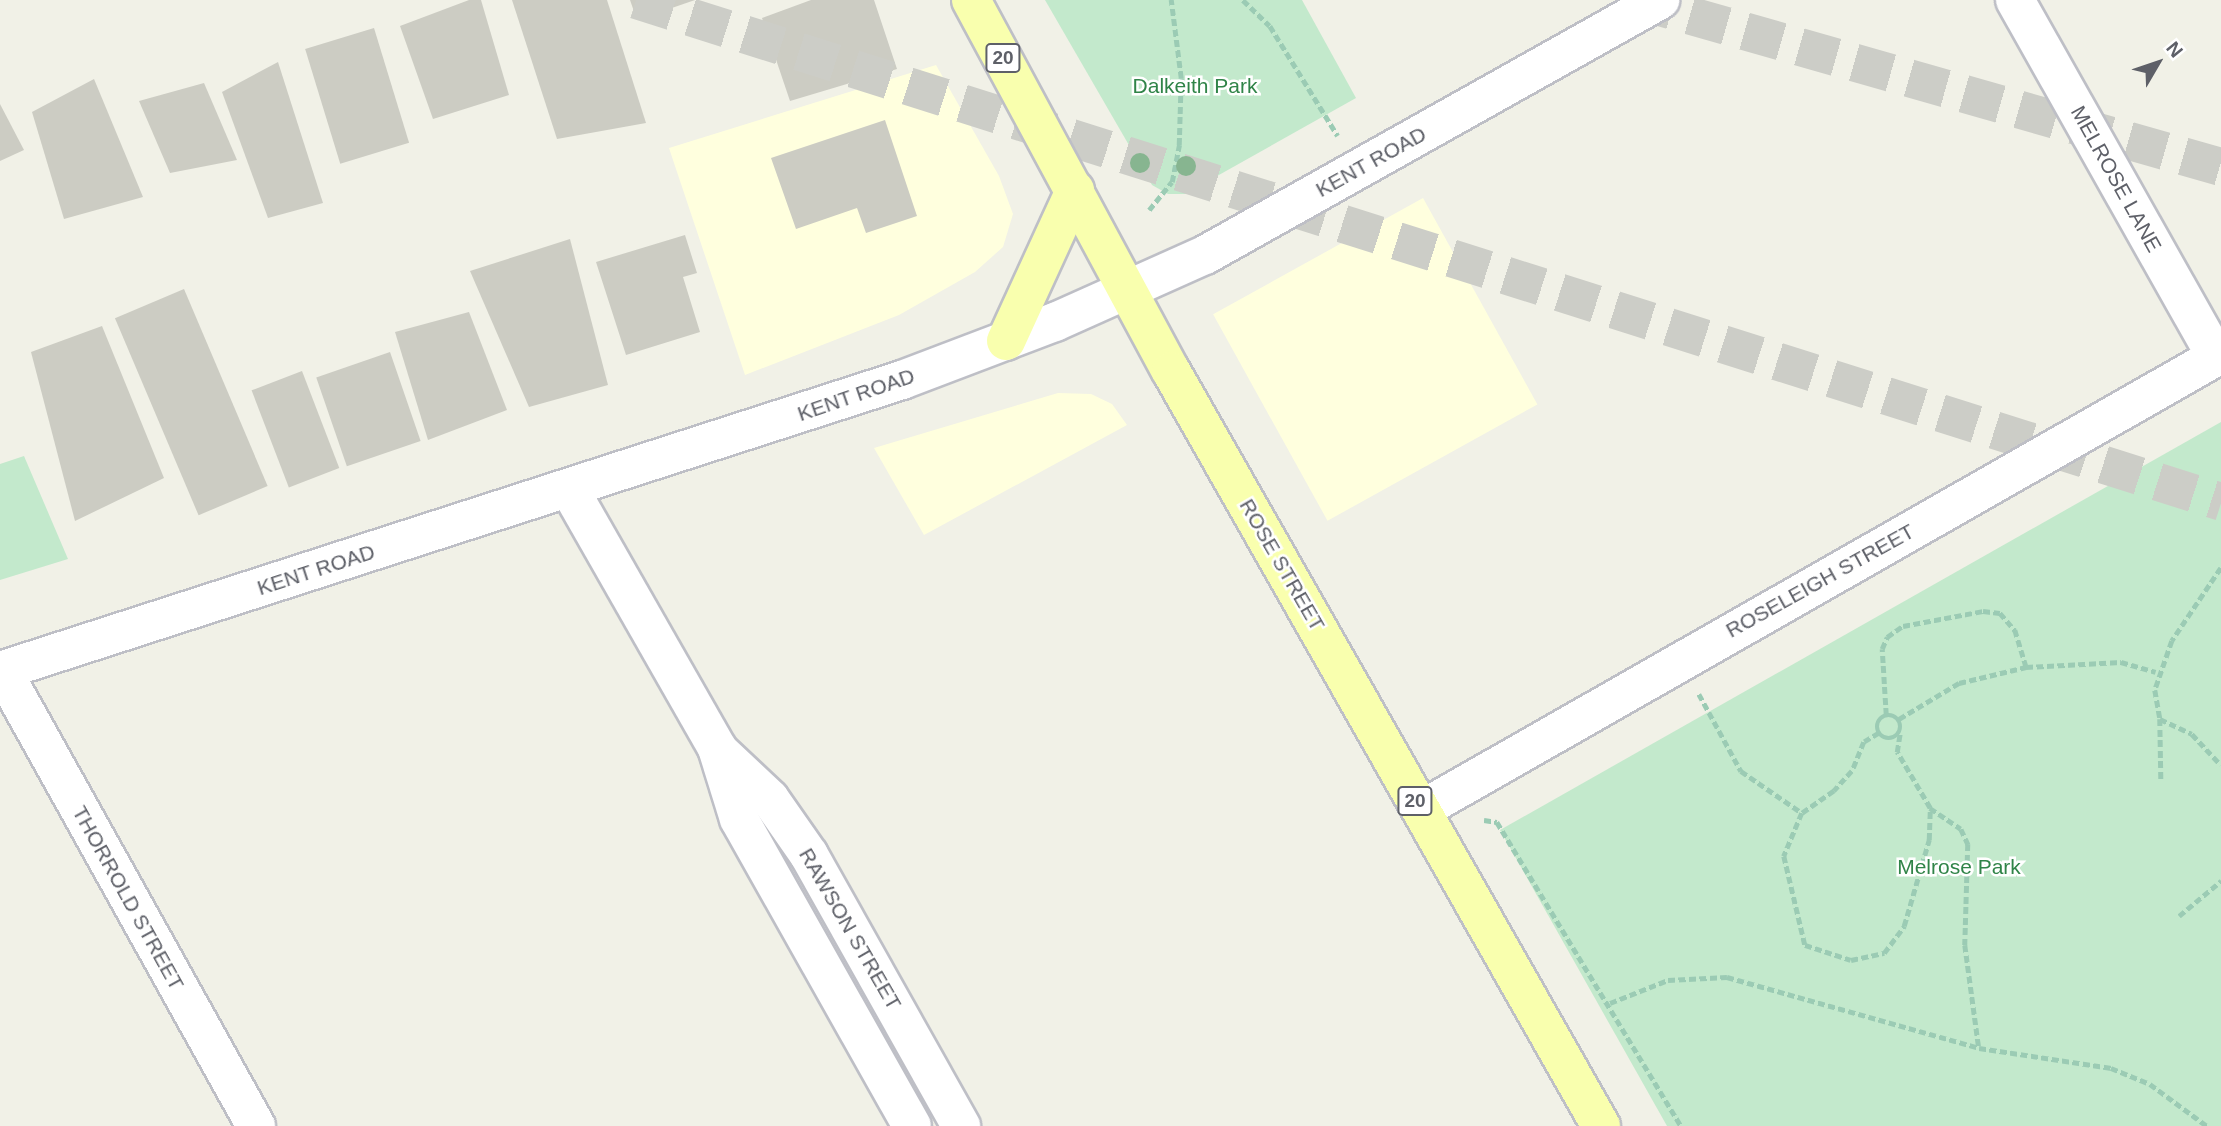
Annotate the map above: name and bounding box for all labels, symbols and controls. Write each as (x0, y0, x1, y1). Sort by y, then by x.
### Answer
north arrow (2123, 28, 2193, 98)
text: N (2162, 38, 2187, 61)
road number: 20 (984, 43, 1022, 74)
park label: Dalkeith Park (1133, 73, 1257, 99)
street label: MELROSE LANE (2065, 101, 2167, 257)
street label: KENT ROAD (1311, 121, 1431, 203)
street label: KENT ROAD (794, 363, 918, 427)
street label: ROSE STREET (1234, 495, 1330, 635)
street label: ROSELEIGH STREET (1722, 519, 1918, 643)
street label: KENT ROAD (254, 539, 378, 601)
road number: 20 (1396, 786, 1434, 816)
street label: THORROLD STREET (67, 802, 189, 994)
street label: RAWSON STREET (793, 844, 907, 1014)
park label: Melrose Park (1897, 854, 2021, 880)

